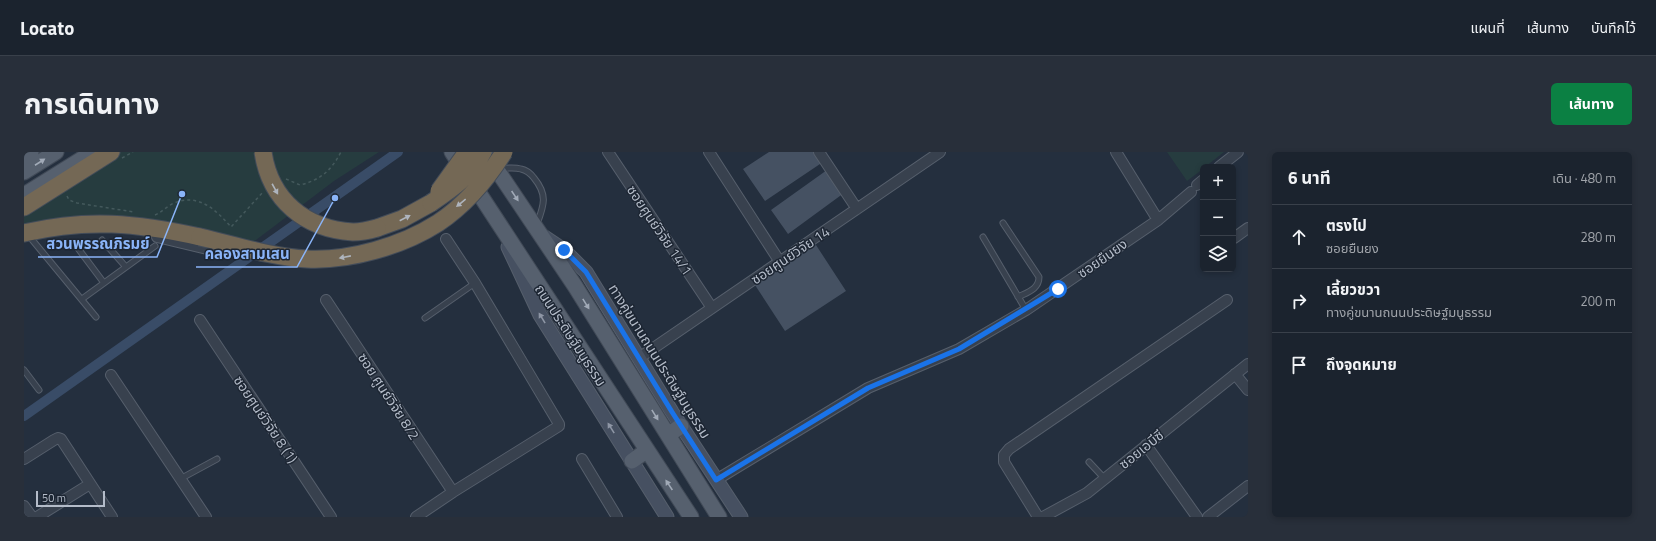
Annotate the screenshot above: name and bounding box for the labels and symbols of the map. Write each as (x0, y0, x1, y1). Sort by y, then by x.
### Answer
one-way arrow (35, 158, 45, 166)
street label: ซอยศูนย์วิจัย 14/1 (622, 181, 698, 279)
one-way arrow (272, 183, 279, 194)
one-way arrow (511, 190, 518, 202)
one-way arrow (456, 199, 467, 208)
one-way arrow (399, 214, 411, 221)
street label: ซอยศูนย์วิจัย 14 (746, 221, 834, 289)
callout: สวนพรรณภิรมย์ (38, 230, 157, 257)
text: สวนพรรณภิรมย์ (46, 232, 150, 255)
street label: ซอยยืนยง (1073, 233, 1131, 283)
callout: คลองสามเสน (196, 240, 297, 267)
route end (555, 241, 573, 259)
text: คลองสามเสน (204, 242, 290, 265)
one-way arrow (339, 254, 351, 260)
street label: ถนนประดิษฐ์มนูธรรม (530, 280, 612, 390)
street label: ทางคู่ขนานถนนประดิษฐ์มนูธรรม (604, 280, 716, 442)
route start (1049, 280, 1067, 298)
one-way arrow (583, 299, 590, 310)
one-way arrow (539, 312, 546, 324)
street label: ซอย ศูนย์วิจัย 8/2 (353, 348, 425, 444)
street label: ซอยศูนย์วิจัย 8 (1) (229, 371, 303, 467)
one-way arrow (651, 410, 659, 420)
one-way arrow (608, 422, 615, 434)
street label: ซอยเอบีซี (1114, 424, 1168, 474)
one-way arrow (665, 479, 673, 490)
scale bar (36, 489, 105, 508)

